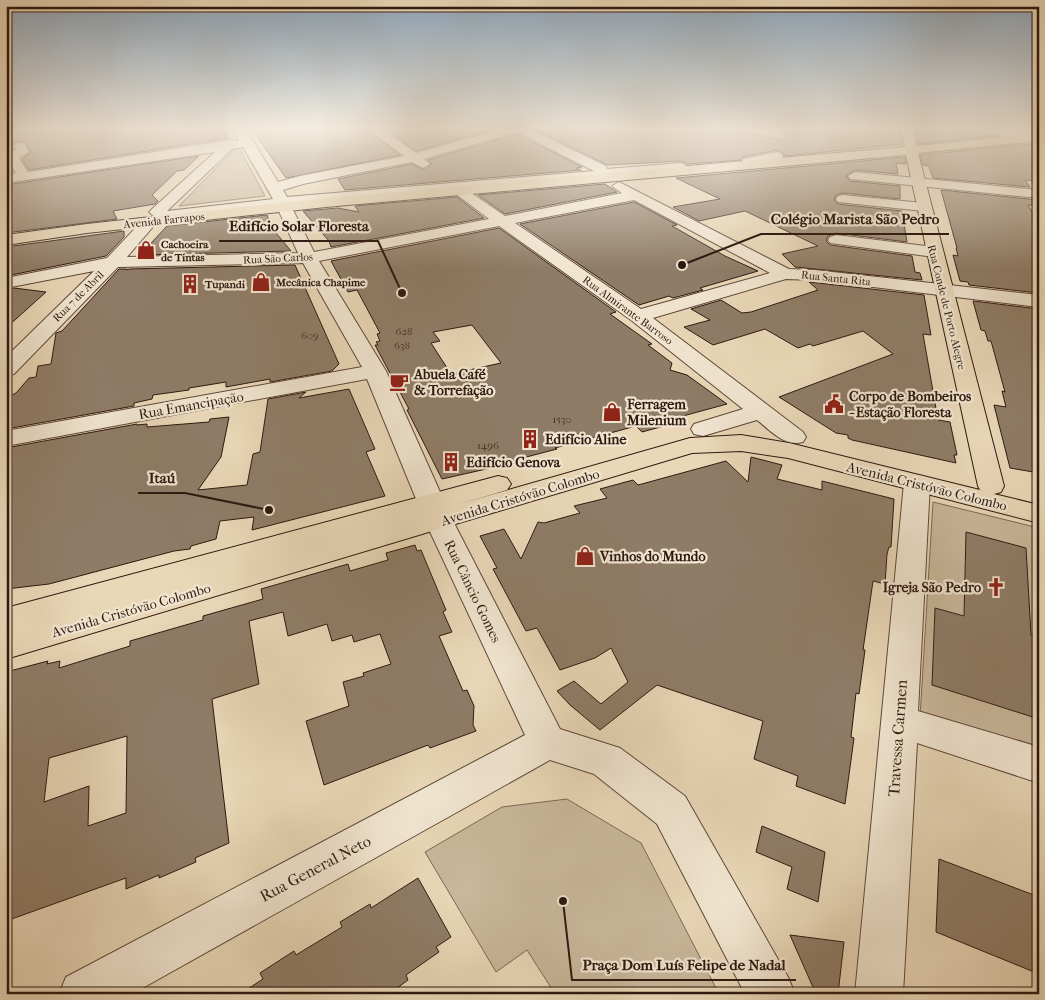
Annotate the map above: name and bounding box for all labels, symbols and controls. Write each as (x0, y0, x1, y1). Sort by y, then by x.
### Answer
callout: Colégio Marista São Pedro (761, 204, 949, 234)
street label: Avenida Farrapos (122, 210, 205, 231)
text: Colégio Marista São Pedro (771, 210, 940, 228)
callout: Edifício Solar Floresta (219, 211, 378, 241)
text: Edifício Solar Floresta (229, 217, 370, 235)
place label: Cachoeira de Tintas (161, 238, 209, 264)
shop icon: Cachoeira de Tintas (135, 239, 157, 261)
street label: Rua Conde de Porto Alegre (925, 243, 968, 371)
street label: Rua São Carlos (243, 250, 313, 267)
street label: Rua 7 de Abril (50, 268, 107, 325)
street label: Rua Santa Rita (800, 268, 872, 289)
shop icon: Mecânica Chapime (250, 271, 272, 293)
building icon: Tupandi (179, 273, 201, 295)
street label: Rua Almirante Barroso (580, 273, 676, 348)
place label: Mecânica Chapime (275, 276, 366, 289)
place label: Tupandi (204, 278, 246, 291)
house number: 628 (395, 325, 413, 338)
house number: 609 (301, 329, 319, 342)
house number: 638 (394, 339, 410, 352)
place label: Abuela Café & Torrefação (413, 366, 493, 400)
cafe icon: Abuela Café & Torrefação (388, 371, 410, 393)
street label: Rua Emancipação (137, 388, 245, 423)
place label: Corpo de Bombeiros - Estação Floresta (849, 388, 972, 422)
public building icon: Corpo de Bombeiros - Estação Floresta (823, 393, 845, 415)
place label: Ferragem Milenium (626, 396, 687, 429)
shop icon: Ferragem Milenium (601, 401, 623, 423)
house number: 1530 (552, 413, 572, 426)
building icon: Edifício Aline (519, 428, 541, 450)
place label: Edifício Aline (545, 431, 626, 448)
house number: 1496 (477, 439, 499, 452)
building icon: Edifício Genova (440, 451, 462, 473)
place label: Edifício Genova (466, 454, 561, 471)
street label: Avenida Cristóvão Colombo (844, 458, 1009, 515)
callout: Itaú (138, 463, 185, 493)
street label: Avenida Cristóvão Colombo (438, 465, 601, 530)
text: Itaú (149, 469, 176, 487)
street label: Rua Câncio Gomes (440, 537, 505, 645)
shop icon: Vinhos do Mundo (574, 545, 596, 567)
place label: Vinhos do Mundo (599, 548, 706, 565)
church icon: Igreja São Pedro (985, 576, 1007, 598)
place label: Igreja São Pedro (883, 579, 981, 596)
street label: Avenida Cristóvão Colombo (49, 580, 213, 642)
street label: Travessa Carmen (884, 678, 911, 797)
street label: Rua General Neto (256, 831, 374, 906)
callout: Praça Dom Luís Felipe de Nadal (572, 950, 796, 980)
text: Praça Dom Luís Felipe de Nadal (582, 956, 786, 975)

